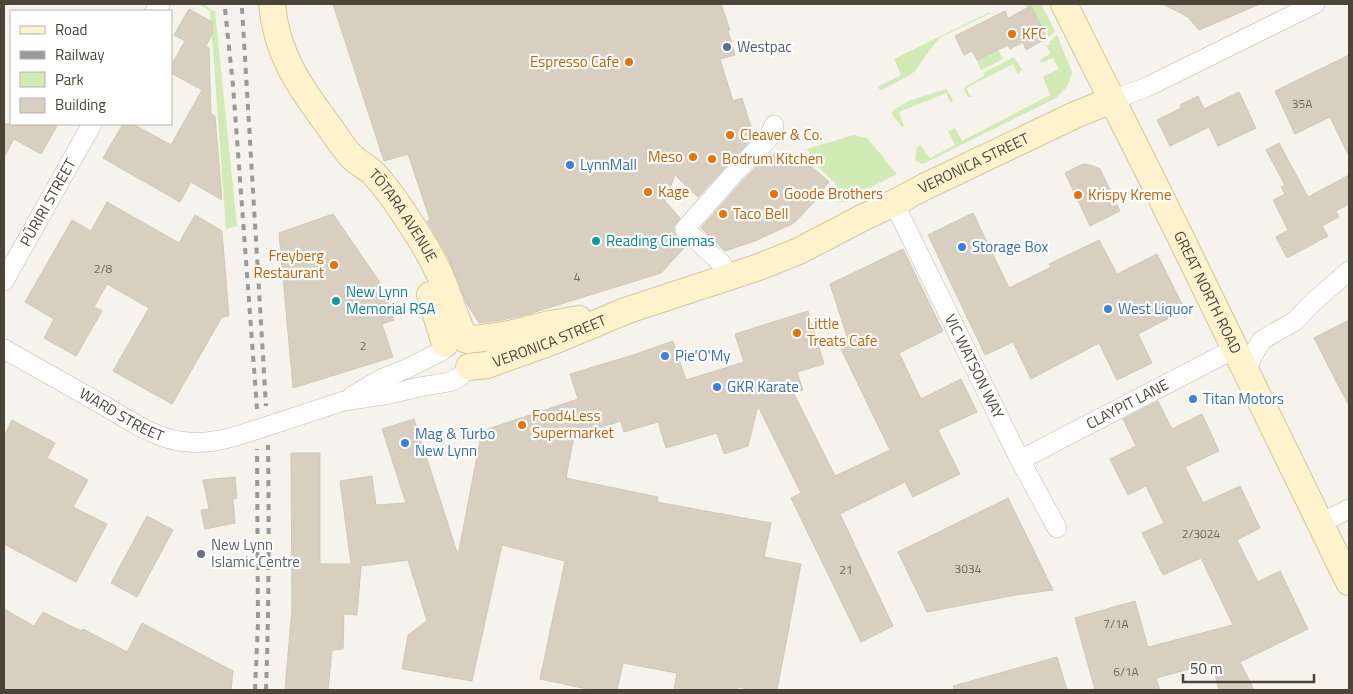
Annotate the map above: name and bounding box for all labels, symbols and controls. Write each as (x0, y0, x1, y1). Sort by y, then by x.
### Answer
legend (10, 10, 172, 125)
text: Road (55, 18, 87, 41)
place label: KFC (1022, 22, 1046, 45)
marker: KFC (1006, 28, 1018, 40)
place label: Westpac (737, 35, 792, 58)
marker: Westpac (721, 41, 733, 53)
text: Railway (55, 43, 105, 66)
place label: Espresso Cafe (530, 50, 619, 73)
marker: Espresso Cafe (623, 56, 635, 68)
text: Park (55, 68, 84, 91)
text: Building (55, 93, 106, 116)
house number: 35A (1292, 94, 1312, 113)
place label: Cleaver & Co. (740, 123, 823, 146)
street label: VERONICA STREET (914, 127, 1033, 199)
marker: Cleaver & Co. (724, 129, 736, 141)
place label: Meso (648, 145, 683, 168)
place label: Bodrum Kitchen (722, 147, 823, 170)
marker: Meso (687, 151, 699, 163)
place label: LynnMall (580, 153, 637, 176)
marker: Bodrum Kitchen (706, 153, 718, 165)
street label: PŪRIRI STREET (14, 154, 82, 250)
marker: LynnMall (564, 159, 576, 171)
street label: TŌTARA AVENUE (364, 163, 443, 266)
place label: Kage (658, 180, 689, 203)
place label: Goode Brothers (784, 182, 883, 205)
place label: Krispy Kreme (1088, 183, 1171, 206)
marker: Kage (642, 186, 654, 198)
marker: Goode Brothers (768, 188, 780, 200)
marker: Krispy Kreme (1072, 189, 1084, 201)
place label: Taco Bell (733, 202, 789, 225)
marker: Taco Bell (717, 208, 729, 220)
street label: GREAT NORTH ROAD (1168, 227, 1248, 357)
place label: Reading Cinemas (606, 229, 715, 252)
marker: Reading Cinemas (590, 235, 602, 247)
place label: Storage Box (972, 235, 1048, 258)
marker: Storage Box (956, 241, 968, 253)
place label: Freyberg Restaurant (254, 244, 325, 284)
house number: 2/8 (94, 259, 112, 278)
marker: Freyberg Restaurant (328, 259, 340, 271)
house number: 4 (574, 267, 581, 286)
place label: New Lynn Memorial RSA (346, 280, 436, 320)
marker: New Lynn Memorial RSA (330, 295, 342, 307)
place label: West Liquor (1118, 297, 1194, 320)
marker: West Liquor (1102, 303, 1114, 315)
street label: VERONICA STREET (489, 308, 610, 373)
street label: VIC WATSON WAY (939, 310, 1010, 422)
place label: Little Treats Cafe (807, 312, 877, 352)
marker: Little Treats Cafe (791, 327, 803, 339)
house number: 2 (360, 336, 366, 355)
place label: Pie'O'My (675, 344, 731, 367)
marker: Pie'O'My (659, 350, 671, 362)
street label: CLAYPIT LANE (1082, 373, 1172, 435)
place label: GKR Karate (727, 375, 799, 398)
marker: GKR Karate (711, 381, 723, 393)
street label: WARD STREET (75, 382, 168, 447)
place label: Titan Motors (1203, 387, 1284, 410)
marker: Titan Motors (1187, 393, 1199, 405)
place label: Food4Less Supermarket (532, 404, 615, 444)
marker: Food4Less Supermarket (516, 419, 528, 431)
place label: Mag & Turbo New Lynn (415, 422, 495, 462)
marker: Mag & Turbo New Lynn (399, 437, 411, 449)
house number: 2/3024 (1182, 524, 1221, 543)
place label: New Lynn Islamic Centre (211, 533, 300, 573)
marker: New Lynn Islamic Centre (195, 548, 207, 560)
house number: 3034 (955, 559, 982, 578)
house number: 21 (839, 560, 853, 579)
house number: 7/1A (1103, 614, 1129, 633)
scale bar (1183, 652, 1314, 684)
text: 50 m (1190, 657, 1223, 680)
house number: 6/1A (1113, 662, 1139, 681)

